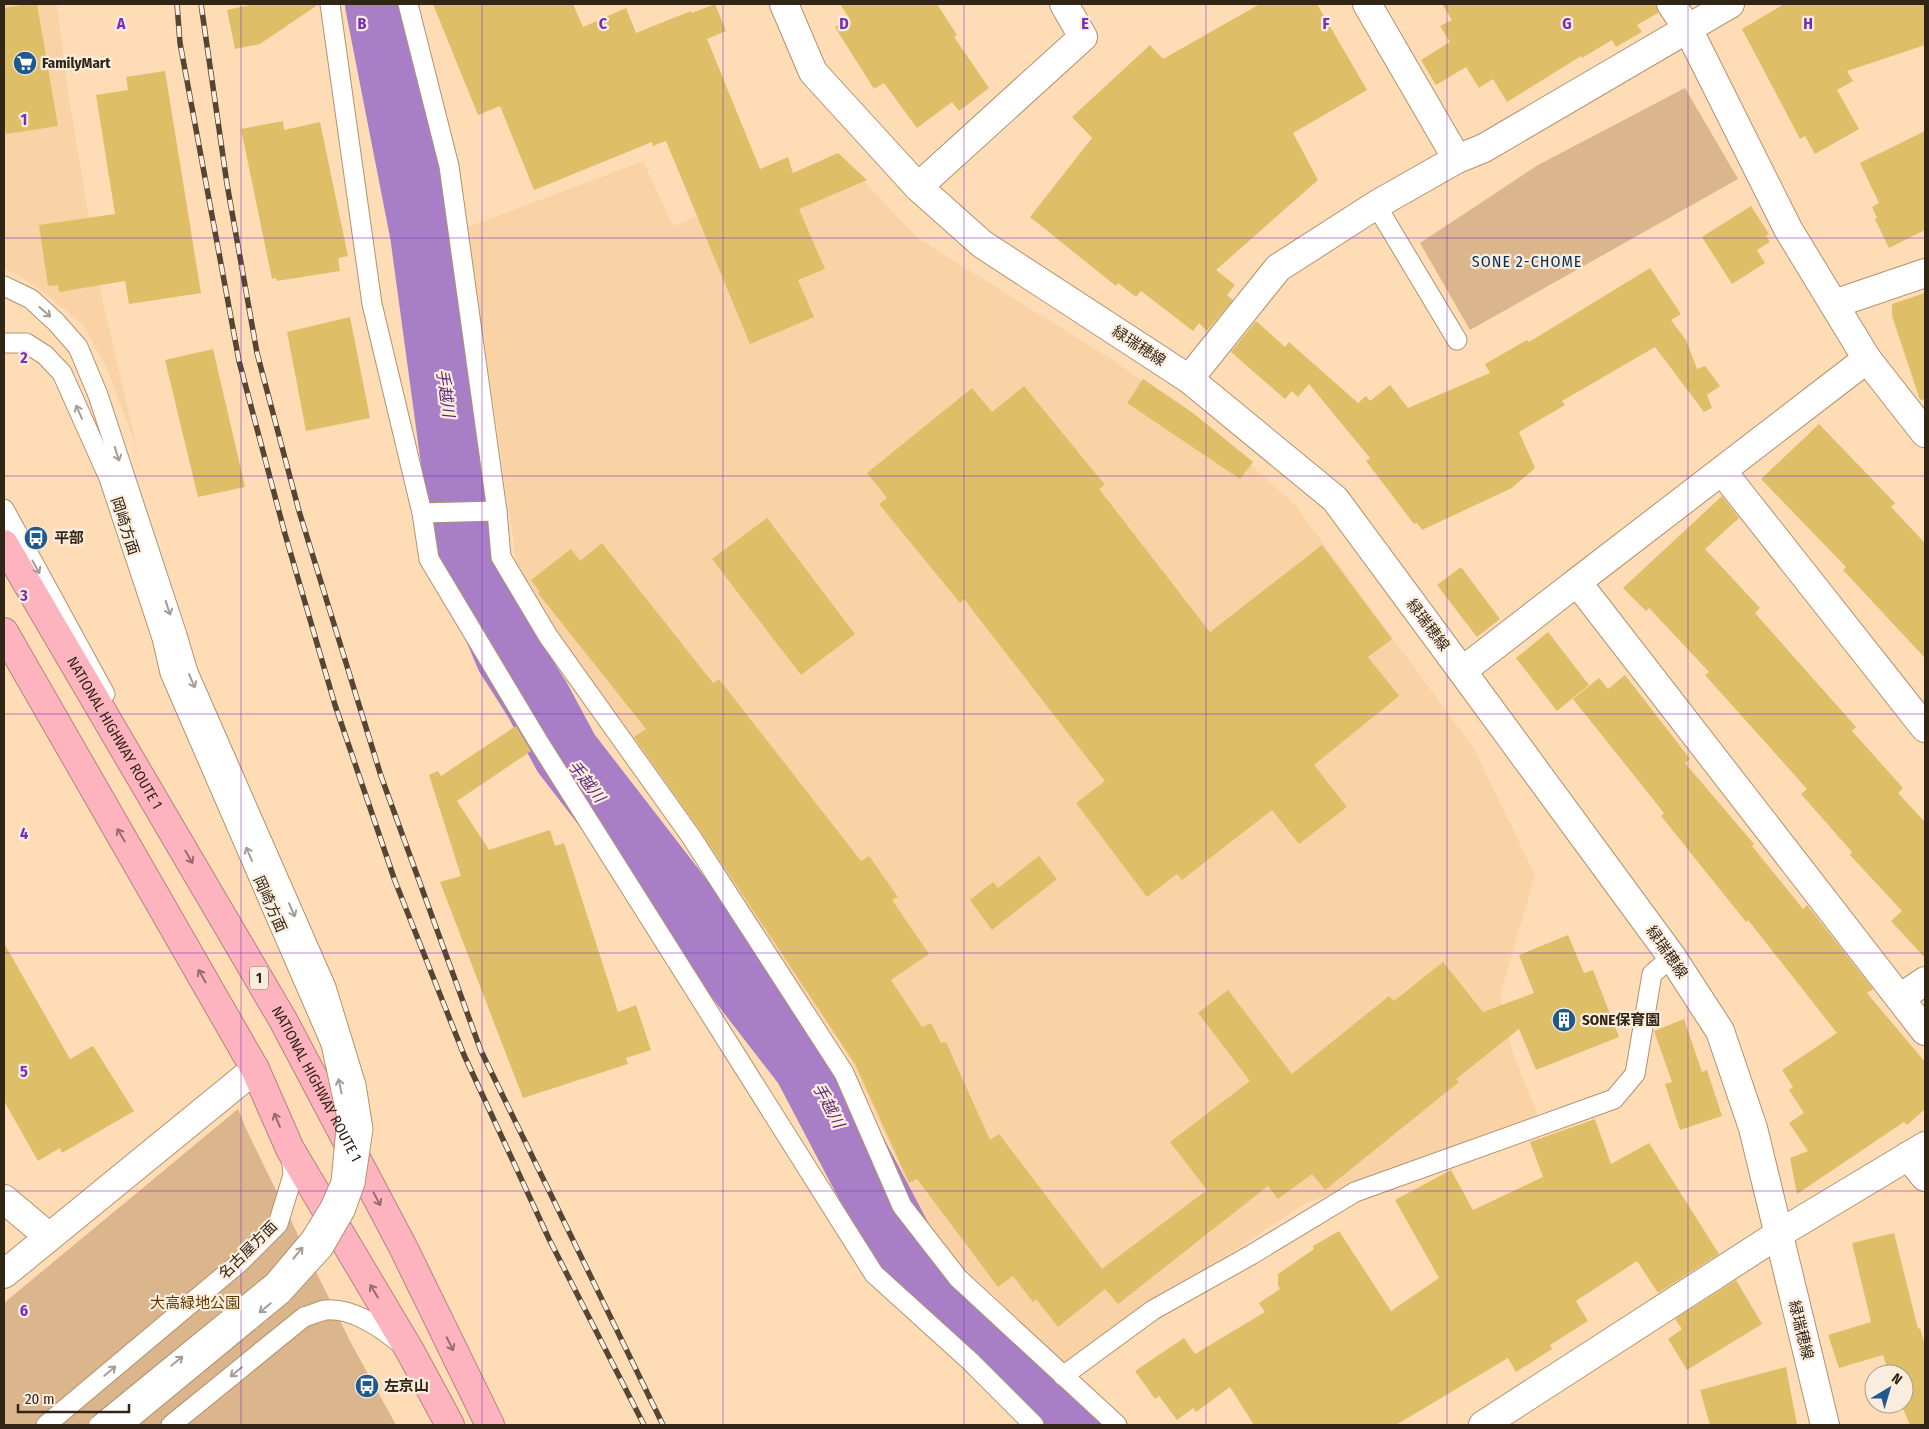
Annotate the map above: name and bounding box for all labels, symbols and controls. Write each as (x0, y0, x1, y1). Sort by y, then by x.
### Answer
text: A (116, 14, 126, 33)
text: B (358, 14, 367, 33)
text: C (599, 14, 608, 33)
text: D (839, 14, 849, 33)
text: E (1081, 14, 1089, 33)
text: F (1322, 14, 1330, 33)
text: G (1562, 14, 1572, 33)
text: H (1803, 14, 1813, 33)
supermarket icon: FamilyMart (12, 50, 38, 76)
place label: FamilyMart (42, 54, 111, 72)
text: 1 (21, 110, 27, 129)
district label: SONE 2-CHOME (1472, 252, 1582, 271)
one-way arrow (38, 306, 51, 317)
street label: 緑瑞穂線 (1109, 322, 1169, 370)
text: 2 (19, 348, 28, 367)
water label: 手越川 (433, 368, 459, 420)
one-way arrow (74, 405, 83, 420)
one-way arrow (113, 445, 122, 461)
street label: 岡崎方面 (107, 495, 143, 557)
bus stop icon: 平部 (23, 525, 49, 551)
place label: 平部 (54, 529, 84, 547)
one-way arrow (31, 559, 41, 574)
text: 3 (19, 586, 28, 605)
street label: 緑瑞穂線 (1403, 596, 1453, 654)
one-way arrow (164, 600, 173, 615)
street label: NATIONAL HIGHWAY ROUTE 1 (63, 654, 166, 812)
one-way arrow (188, 673, 197, 688)
water label: 手越川 (564, 757, 610, 808)
text: 4 (20, 824, 28, 843)
one-way arrow (115, 829, 125, 843)
one-way arrow (243, 847, 253, 862)
one-way arrow (184, 850, 194, 864)
street label: 岡崎方面 (250, 873, 290, 935)
one-way arrow (288, 902, 298, 917)
street label: 緑瑞穂線 (1642, 922, 1692, 982)
road number: 1 (250, 966, 268, 990)
one-way arrow (197, 969, 206, 984)
street label: NATIONAL HIGHWAY ROUTE 1 (268, 1003, 365, 1165)
building icon: SONE保育園 (1551, 1007, 1577, 1033)
place label: SONE保育園 (1582, 1011, 1660, 1029)
text: 5 (20, 1062, 28, 1081)
one-way arrow (335, 1079, 344, 1095)
water label: 手越川 (809, 1080, 849, 1133)
one-way arrow (272, 1113, 282, 1128)
one-way arrow (373, 1191, 382, 1206)
street label: 名古屋方面 (215, 1217, 281, 1283)
one-way arrow (293, 1247, 304, 1260)
one-way arrow (369, 1285, 379, 1299)
park label: 大高緑地公園 (150, 1294, 240, 1312)
street label: 緑瑞穂線 (1785, 1299, 1817, 1361)
text: 6 (20, 1301, 28, 1320)
one-way arrow (259, 1303, 272, 1314)
one-way arrow (446, 1336, 455, 1351)
one-way arrow (171, 1356, 184, 1367)
north arrow (1864, 1364, 1914, 1414)
one-way arrow (104, 1366, 117, 1377)
one-way arrow (230, 1366, 243, 1377)
text: N (1888, 1370, 1905, 1388)
bus stop icon: 左京山 (354, 1373, 380, 1399)
place label: 左京山 (384, 1377, 429, 1395)
scale bar (18, 1382, 129, 1414)
text: 20 m (25, 1390, 55, 1408)

